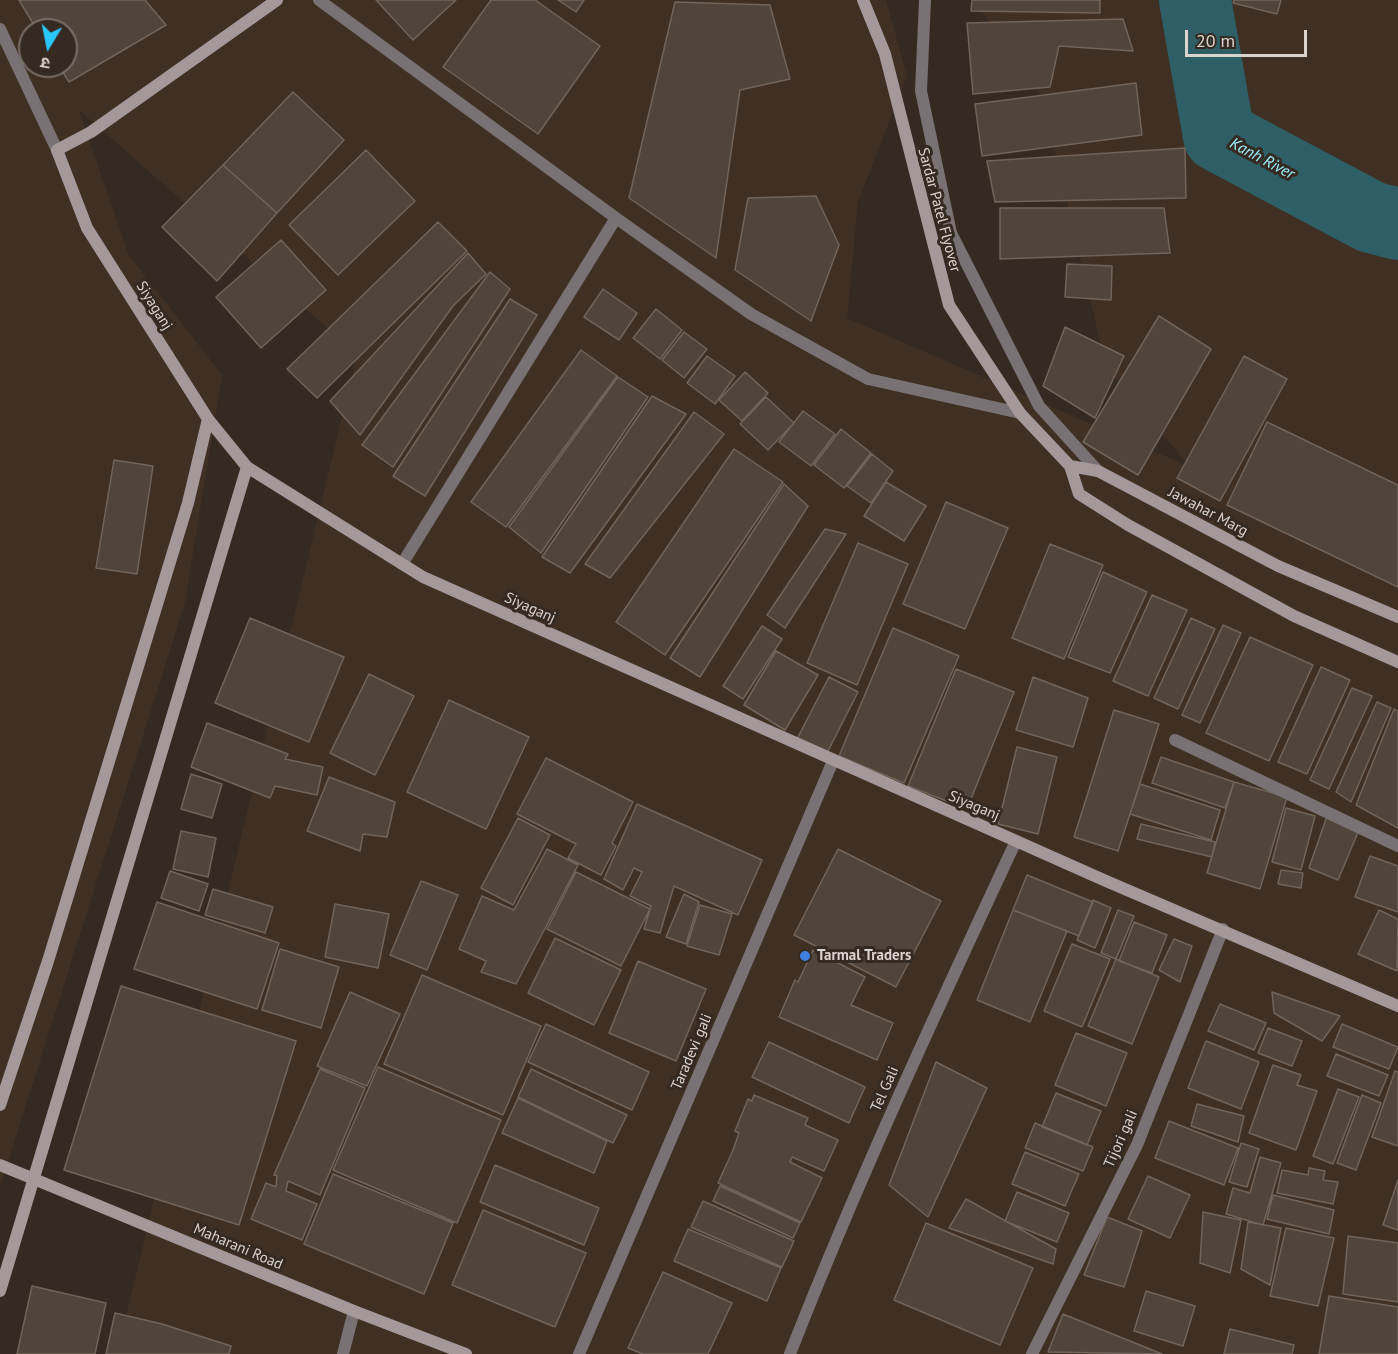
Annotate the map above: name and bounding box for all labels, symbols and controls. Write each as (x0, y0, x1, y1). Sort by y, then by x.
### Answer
north arrow (18, 18, 78, 78)
scale bar (1188, 18, 1310, 56)
text: 20 m (1196, 29, 1235, 52)
text: उ (39, 53, 52, 74)
water label: Kanh River (1227, 134, 1297, 184)
street label: Sardar Patel Flyover (914, 146, 964, 274)
street label: Siyaganj (132, 278, 176, 334)
street label: Jawahar Marg (1165, 484, 1251, 540)
street label: Siyaganj (502, 589, 558, 627)
street label: Siyaganj (946, 787, 1002, 825)
place label: Tarmal Traders (817, 947, 911, 965)
marker: Tarmal Traders (798, 949, 812, 963)
street label: Taradevi gali (668, 1011, 716, 1093)
street label: Tel Gali (867, 1064, 903, 1114)
street label: Tijori gali (1100, 1107, 1142, 1171)
street label: Maharani Road (191, 1220, 285, 1274)

